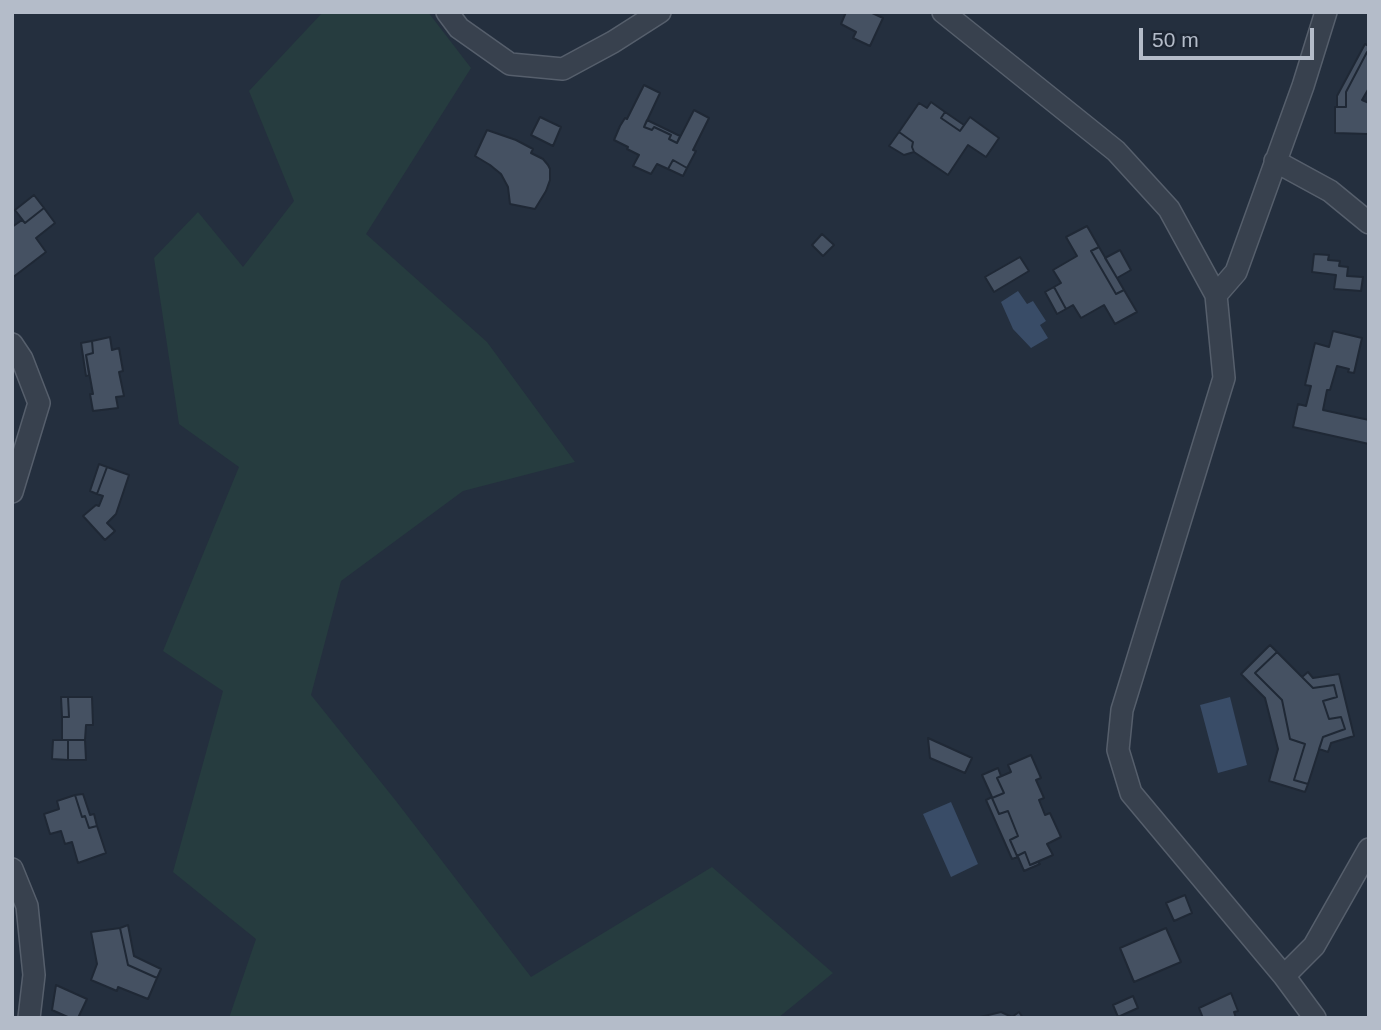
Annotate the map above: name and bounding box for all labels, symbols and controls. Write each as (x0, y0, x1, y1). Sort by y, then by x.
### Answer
scale bar (1143, 14, 1318, 58)
text: 50 m (1152, 28, 1199, 51)

